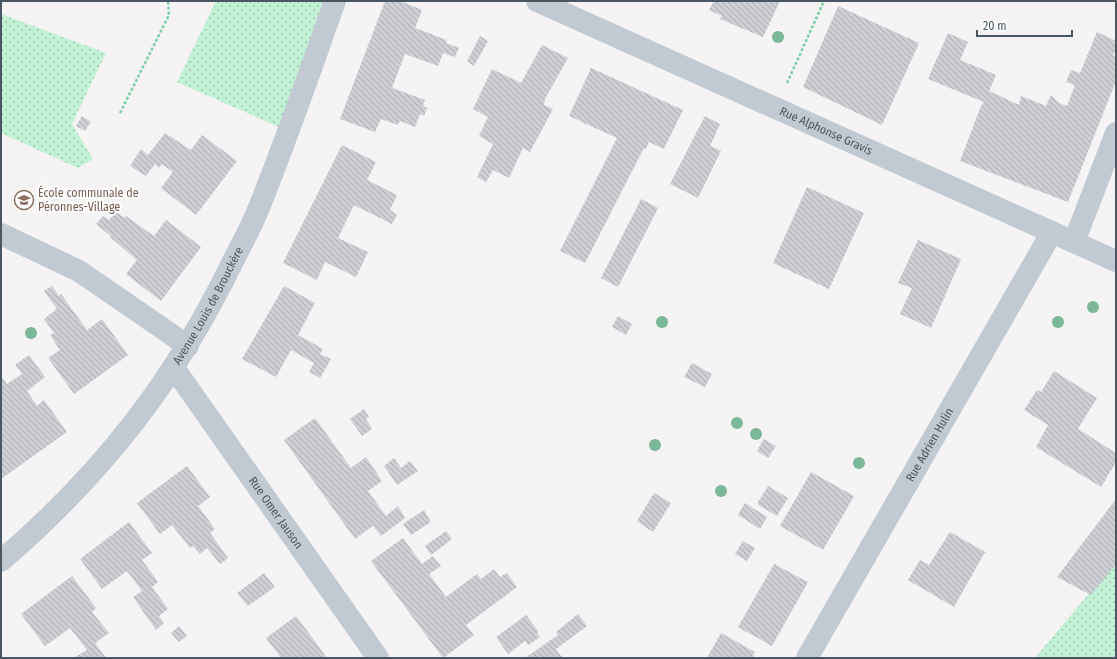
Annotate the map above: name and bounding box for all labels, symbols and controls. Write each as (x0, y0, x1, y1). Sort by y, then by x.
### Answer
scale bar (977, 12, 1072, 38)
text: 20 m (983, 19, 1007, 33)
street label: Rue Alphonse Gravis (778, 104, 875, 158)
place label: École communale de Péronnes-Village (38, 185, 139, 214)
school or university icon: École communale de Péronnes-Village (13, 189, 35, 211)
street label: Avenue Louis de Brouckère (170, 244, 246, 367)
street label: Rue Adrien Hulin (903, 405, 956, 484)
street label: Rue Omer Jauson (246, 474, 306, 551)

